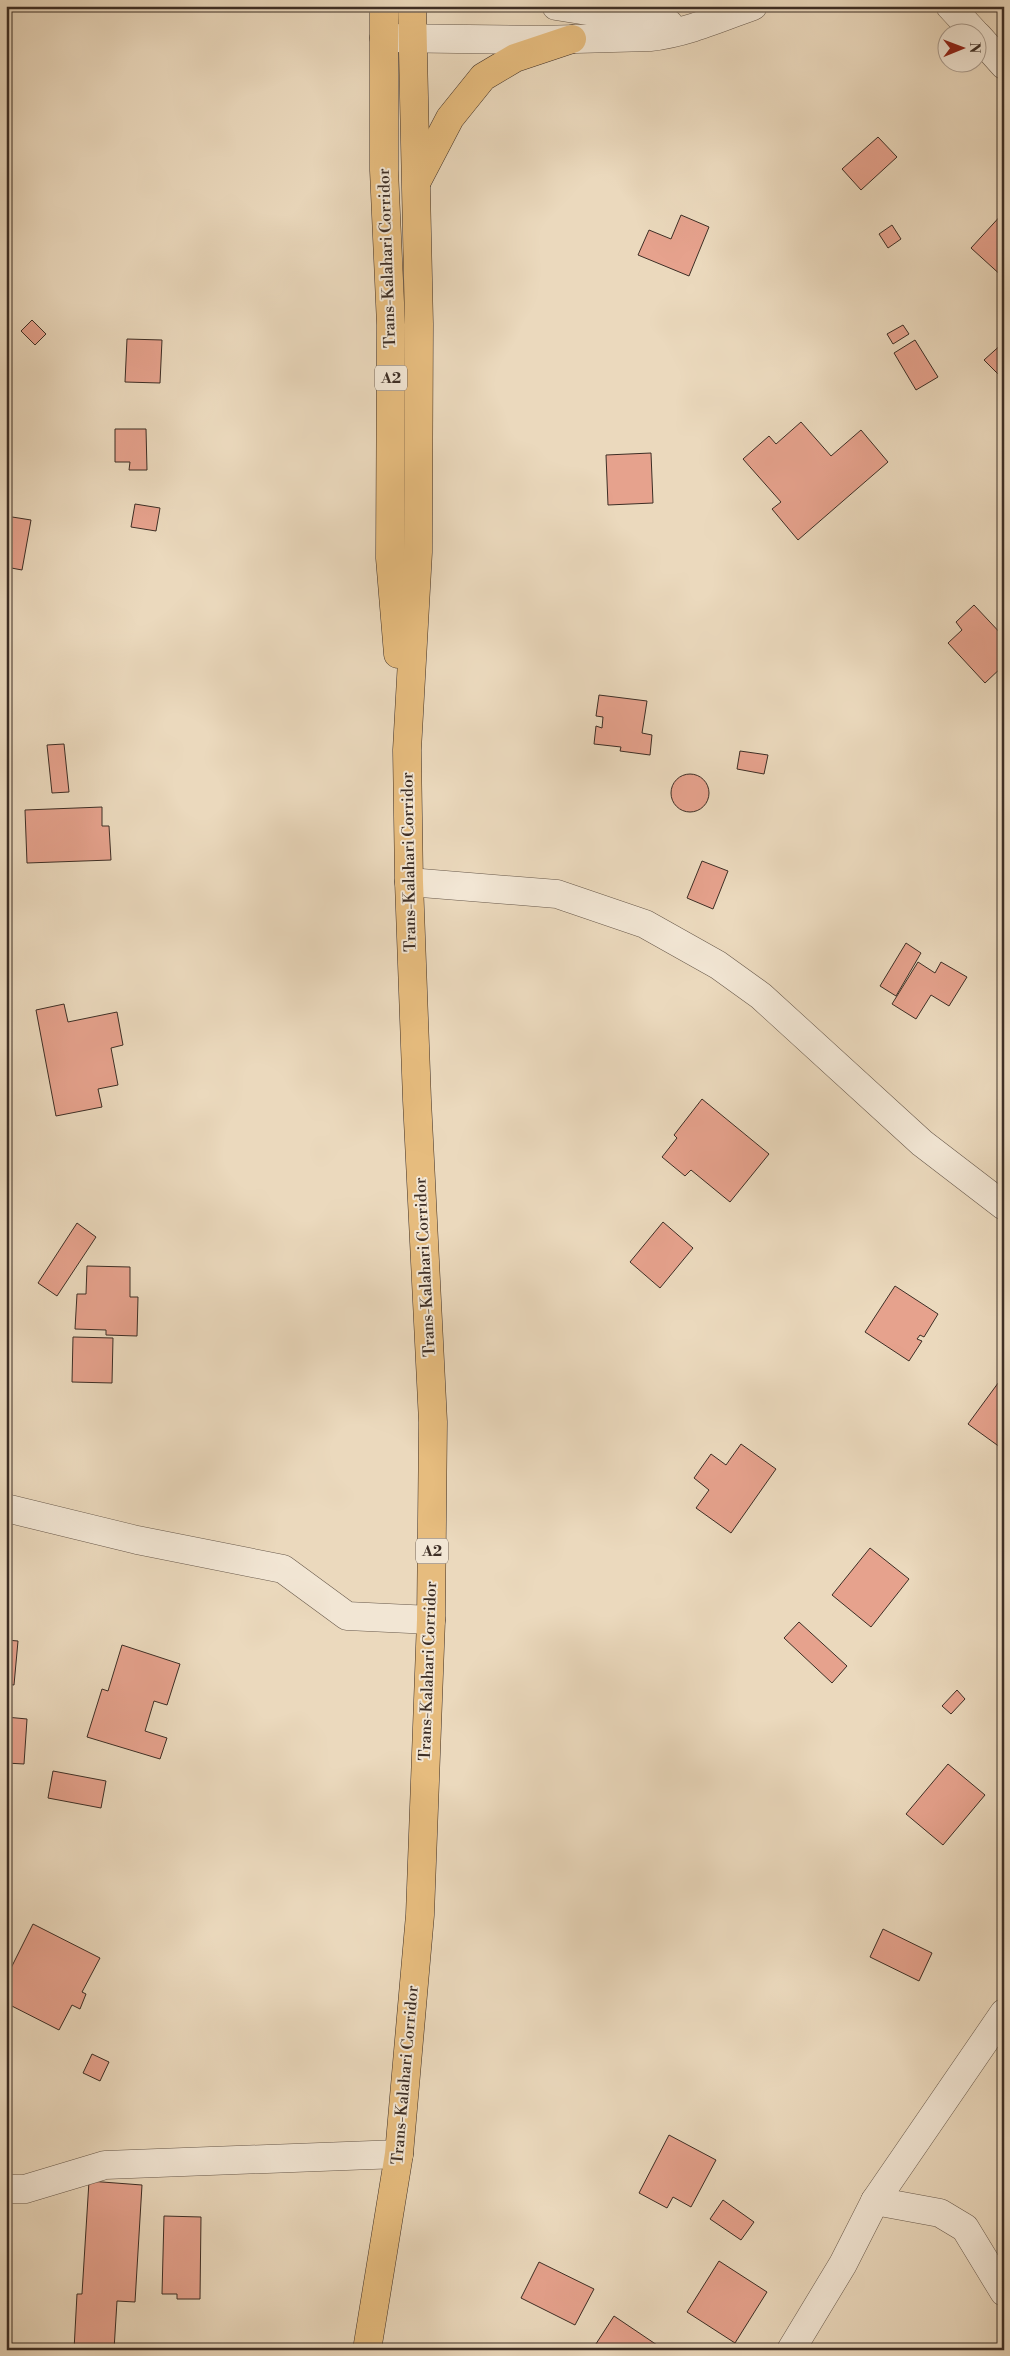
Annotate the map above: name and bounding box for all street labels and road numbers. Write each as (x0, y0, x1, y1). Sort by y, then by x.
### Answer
street label: Trans-Kalahari Corridor (374, 168, 400, 348)
road number: A2 (375, 366, 407, 390)
street label: Trans-Kalahari Corridor (397, 772, 421, 952)
street label: Trans-Kalahari Corridor (410, 1177, 440, 1357)
road number: A2 (416, 1538, 448, 1564)
street label: Trans-Kalahari Corridor (415, 1581, 441, 1761)
street label: Trans-Kalahari Corridor (387, 1984, 423, 2165)

